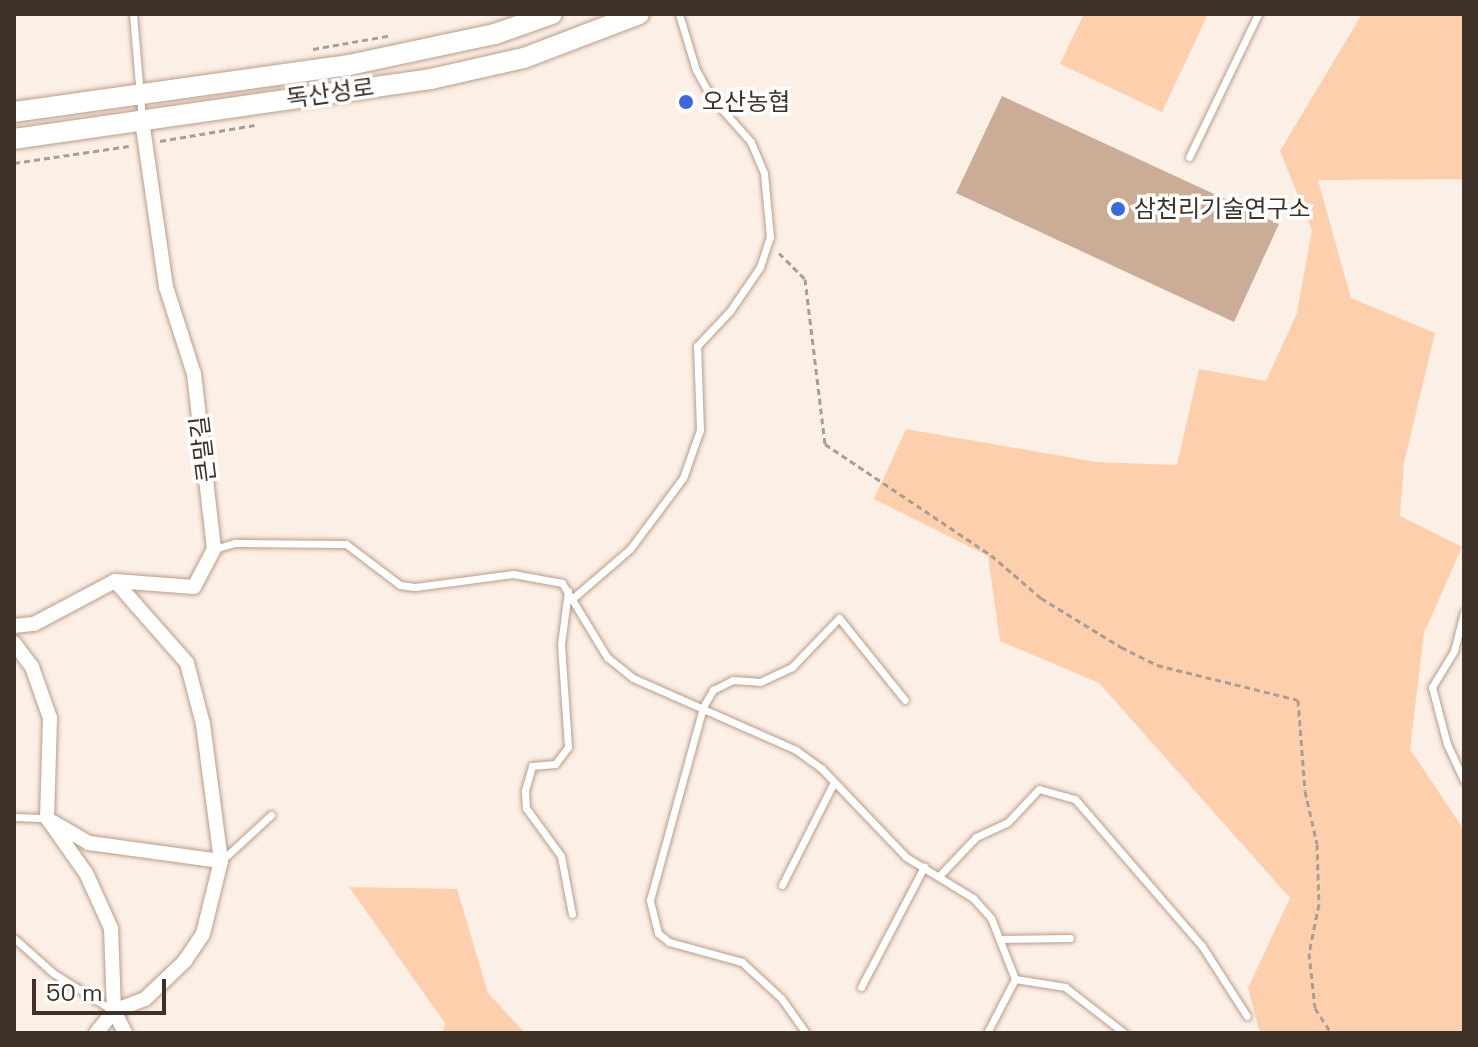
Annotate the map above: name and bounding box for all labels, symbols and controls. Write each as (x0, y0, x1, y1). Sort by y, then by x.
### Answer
street label: 독산성로 (284, 73, 376, 113)
place label: 오산농협 (702, 88, 790, 116)
marker: 오산농협 (677, 93, 695, 111)
place label: 삼천리기술연구소 (1134, 195, 1311, 223)
marker: 삼천리기술연구소 (1109, 200, 1127, 218)
street label: 큰말길 (185, 414, 221, 484)
scale bar (36, 963, 170, 1013)
text: 50 m (46, 977, 103, 1008)

